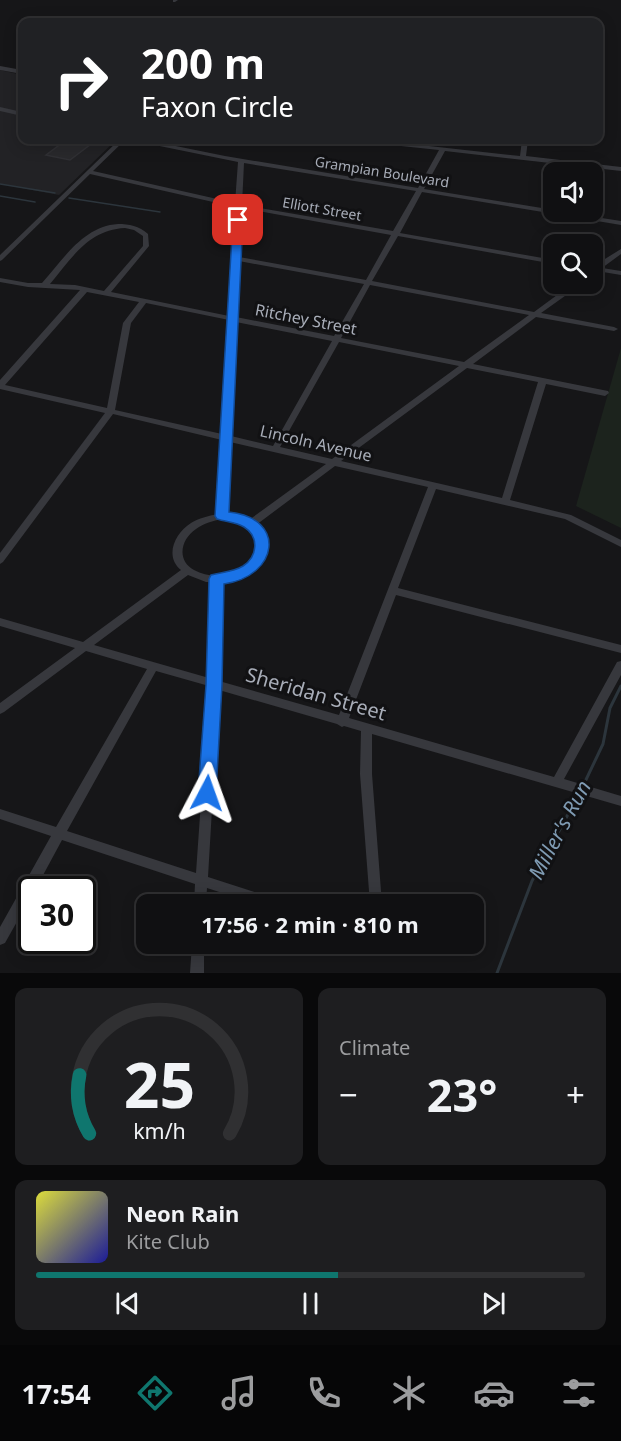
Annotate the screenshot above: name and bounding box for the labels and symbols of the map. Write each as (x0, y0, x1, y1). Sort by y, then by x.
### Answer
street label: Grampian Boulevard (314, 152, 451, 191)
street label: Elliott Street (281, 192, 363, 225)
pin (212, 194, 263, 245)
street label: Ritchey Street (253, 298, 359, 340)
street label: Lincoln Avenue (258, 419, 374, 467)
street label: Sheridan Street (243, 661, 390, 726)
position arrow (175, 761, 239, 825)
water label: Miller's Run (521, 775, 597, 884)
speed limit sign: 30 (18, 876, 96, 954)

